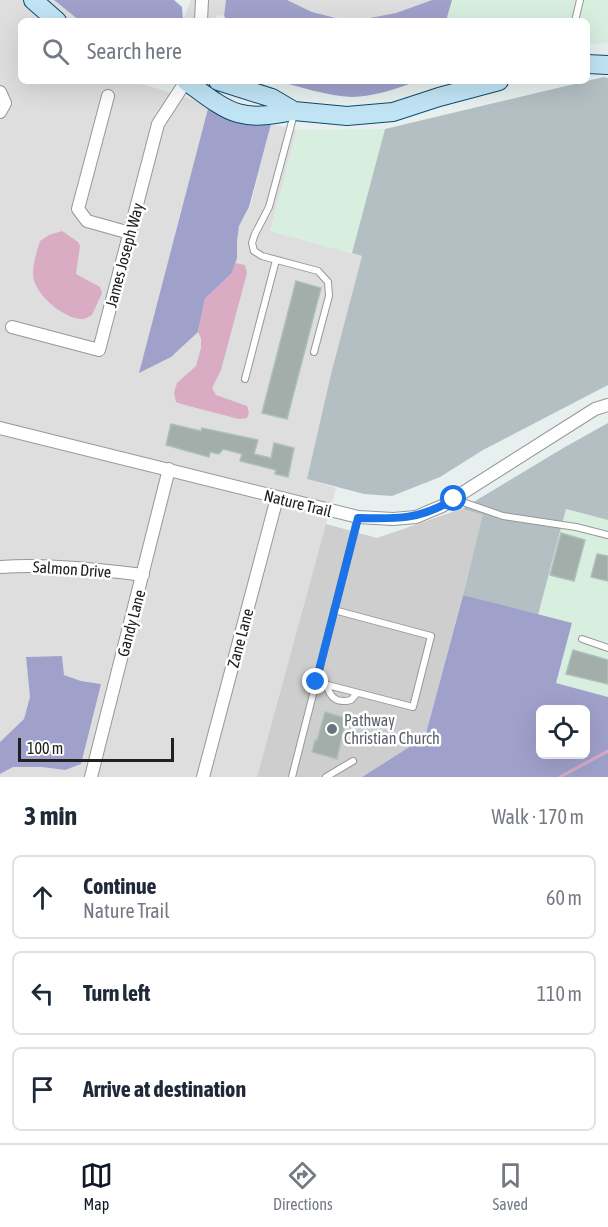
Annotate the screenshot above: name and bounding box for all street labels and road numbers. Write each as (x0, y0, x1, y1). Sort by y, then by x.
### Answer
street label: James Joseph Way (101, 200, 148, 309)
street label: Nature Trail (262, 486, 334, 520)
street label: Salmon Drive (32, 557, 112, 581)
street label: Gandy Lane (113, 587, 150, 659)
street label: Zane Lane (223, 606, 257, 670)

